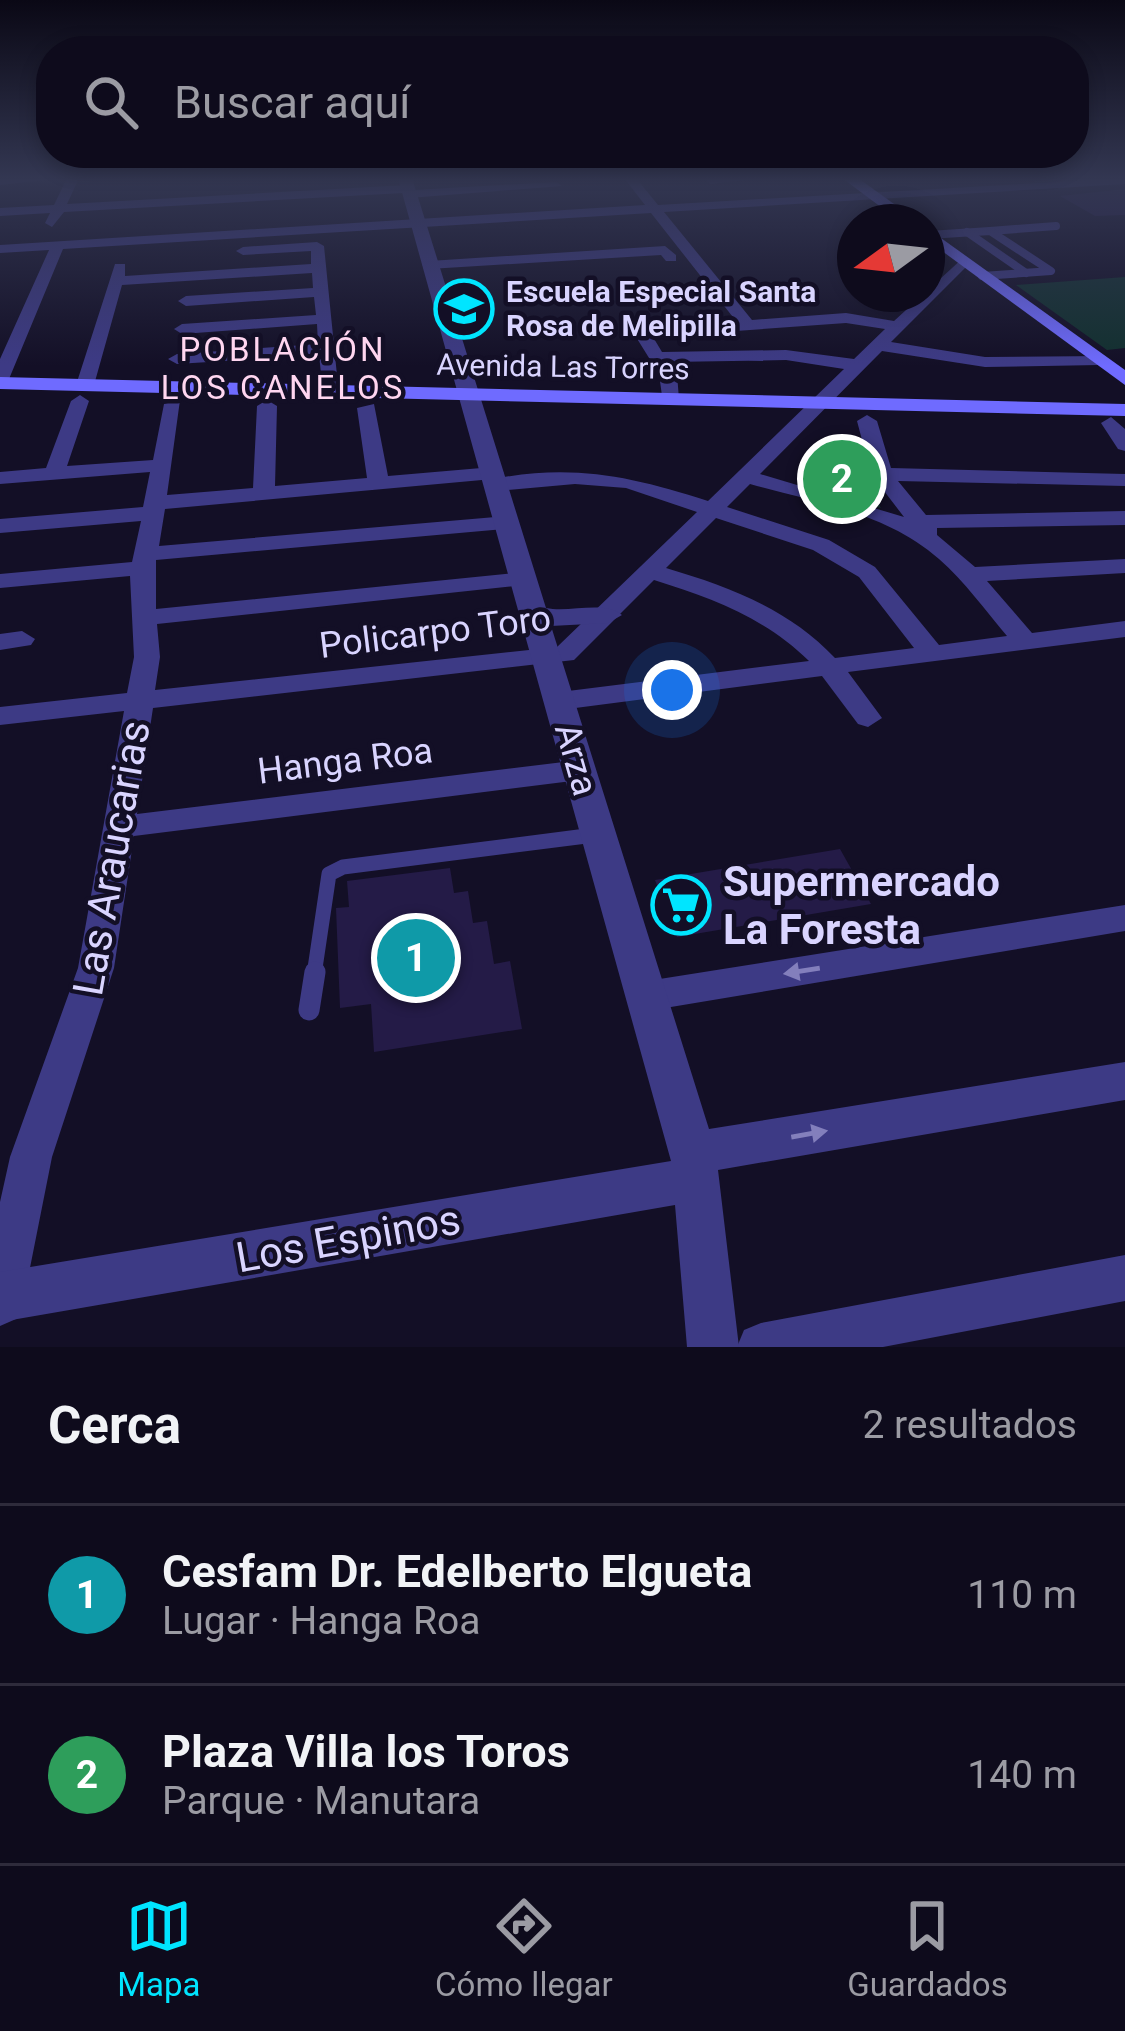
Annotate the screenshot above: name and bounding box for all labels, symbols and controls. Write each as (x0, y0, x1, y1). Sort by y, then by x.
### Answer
search box (36, 36, 1089, 168)
icon: search (78, 69, 144, 135)
text: Buscar aquí (174, 76, 411, 129)
north arrow (837, 204, 945, 312)
place label: Escuela Especial Santa Rosa de Melipilla (506, 274, 816, 343)
school or university icon: Escuela Especial Santa Rosa de Melipilla (433, 278, 495, 340)
district label: POBLACIÓN LOS CANELOS (161, 330, 405, 407)
street label: Avenida Las Torres (436, 347, 690, 386)
pin: 2 (803, 434, 881, 524)
street label: Policarpo Toro (317, 597, 553, 667)
your location (642, 660, 702, 720)
street label: Las Araucarias (63, 717, 160, 999)
street label: Arza (546, 718, 606, 800)
street label: Hanga Roa (255, 729, 435, 793)
place label: Supermercado La Foresta (723, 857, 1000, 954)
supermarket icon: Supermercado La Foresta (650, 874, 712, 936)
pin: 1 (377, 913, 455, 1003)
one-way arrow (783, 962, 821, 980)
one-way arrow (790, 1124, 828, 1142)
street label: Los Espinos (232, 1195, 464, 1282)
text: Cerca (48, 1396, 181, 1455)
text: 2 resultados (862, 1402, 1077, 1448)
text: Cesfam Dr. Edelberto Elgueta (162, 1545, 752, 1598)
text: 1 (76, 1572, 98, 1618)
text: 110 m (967, 1572, 1077, 1618)
text: Lugar · Hanga Roa (162, 1598, 480, 1644)
text: Plaza Villa los Toros (162, 1725, 570, 1778)
text: 2 (76, 1752, 98, 1798)
text: 140 m (967, 1752, 1077, 1798)
text: Parque · Manutara (162, 1778, 480, 1824)
tab: Mapa (117, 1893, 201, 2004)
tab: Cómo llegar (435, 1893, 613, 2004)
tab: Guardados (847, 1893, 1008, 2004)

